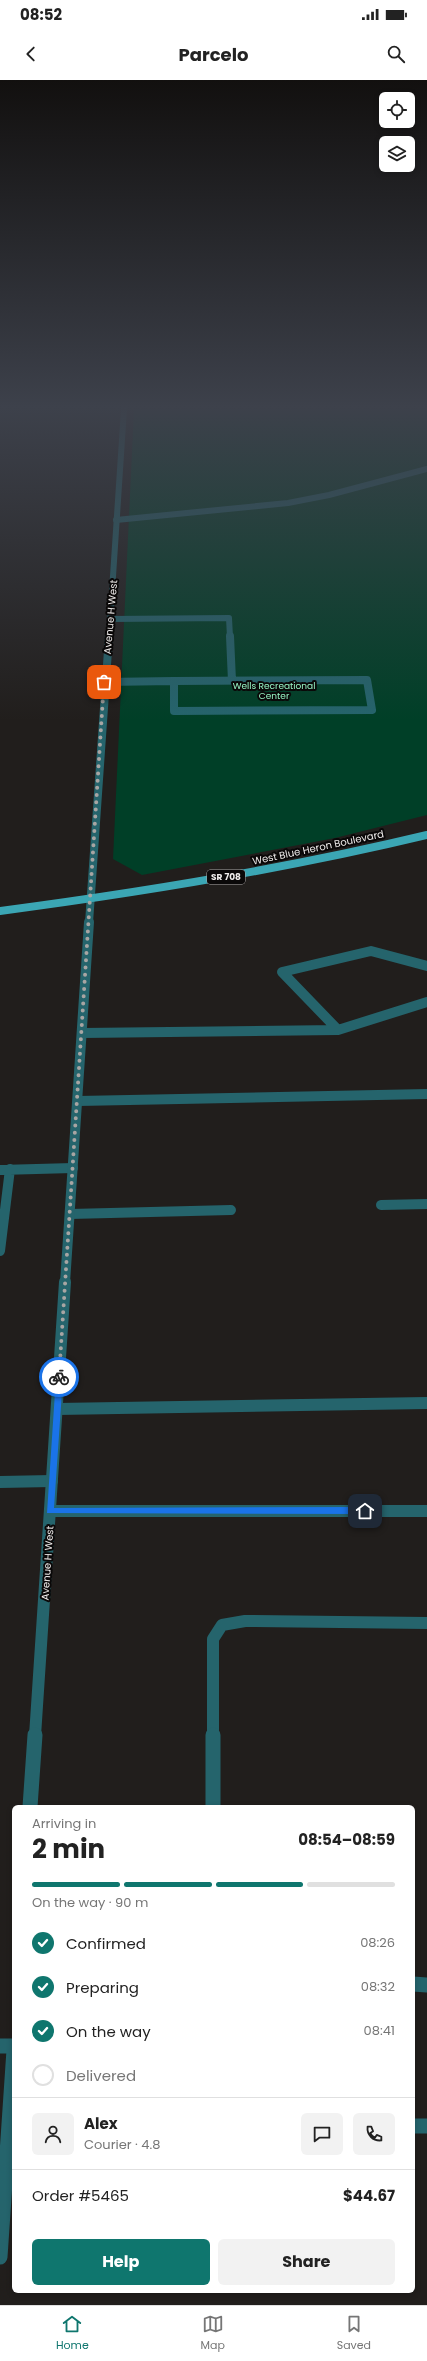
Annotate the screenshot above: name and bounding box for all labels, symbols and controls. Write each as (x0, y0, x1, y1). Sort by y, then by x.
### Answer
text: 08:52 (20, 4, 62, 25)
text: Parcelo (179, 42, 248, 67)
icon: back (20, 43, 42, 65)
icon: search (385, 43, 407, 65)
map controls (379, 92, 415, 172)
button: locate (379, 92, 415, 128)
button: layers (379, 136, 415, 172)
street label: Avenue H West (100, 579, 121, 655)
pin (87, 665, 121, 699)
icon: bag (93, 671, 115, 693)
park label: Wells Recreational Center (233, 680, 315, 702)
street label: West Blue Heron Boulevard (251, 826, 385, 869)
road number: SR 708 (207, 870, 245, 884)
courier (39, 1357, 79, 1397)
icon: bike (48, 1366, 70, 1388)
pin (348, 1494, 382, 1528)
icon: home (354, 1500, 376, 1522)
street label: Avenue H West (37, 1525, 58, 1601)
text: Arriving in (32, 1814, 96, 1833)
text: 08:54–08:59 (298, 1829, 395, 1850)
text: 2 min (32, 1831, 105, 1867)
text: On the way · 90 m (32, 1893, 148, 1912)
icon: check (32, 1932, 54, 1954)
text: Confirmed (66, 1933, 146, 1954)
text: 08:26 (360, 1933, 395, 1952)
icon: check (32, 1976, 54, 1998)
text: Preparing (66, 1977, 139, 1998)
text: 08:32 (361, 1977, 395, 1996)
icon: check (32, 2020, 54, 2042)
text: On the way (66, 2021, 151, 2042)
text: 08:41 (364, 2021, 395, 2040)
text: Delivered (66, 2065, 136, 2086)
button: person (32, 2113, 74, 2155)
text: Alex (84, 2113, 118, 2134)
button: chat (301, 2113, 343, 2155)
button: phone (353, 2113, 395, 2155)
text: Courier · 4.8 (84, 2135, 160, 2154)
text: Order #5465 (32, 2185, 129, 2206)
text: $44.67 (343, 2185, 395, 2206)
button: Help (32, 2239, 210, 2285)
button: Share (218, 2239, 395, 2285)
tab: Home (56, 2313, 89, 2354)
tab: Map (201, 2313, 225, 2354)
tab: Saved (337, 2313, 371, 2354)

